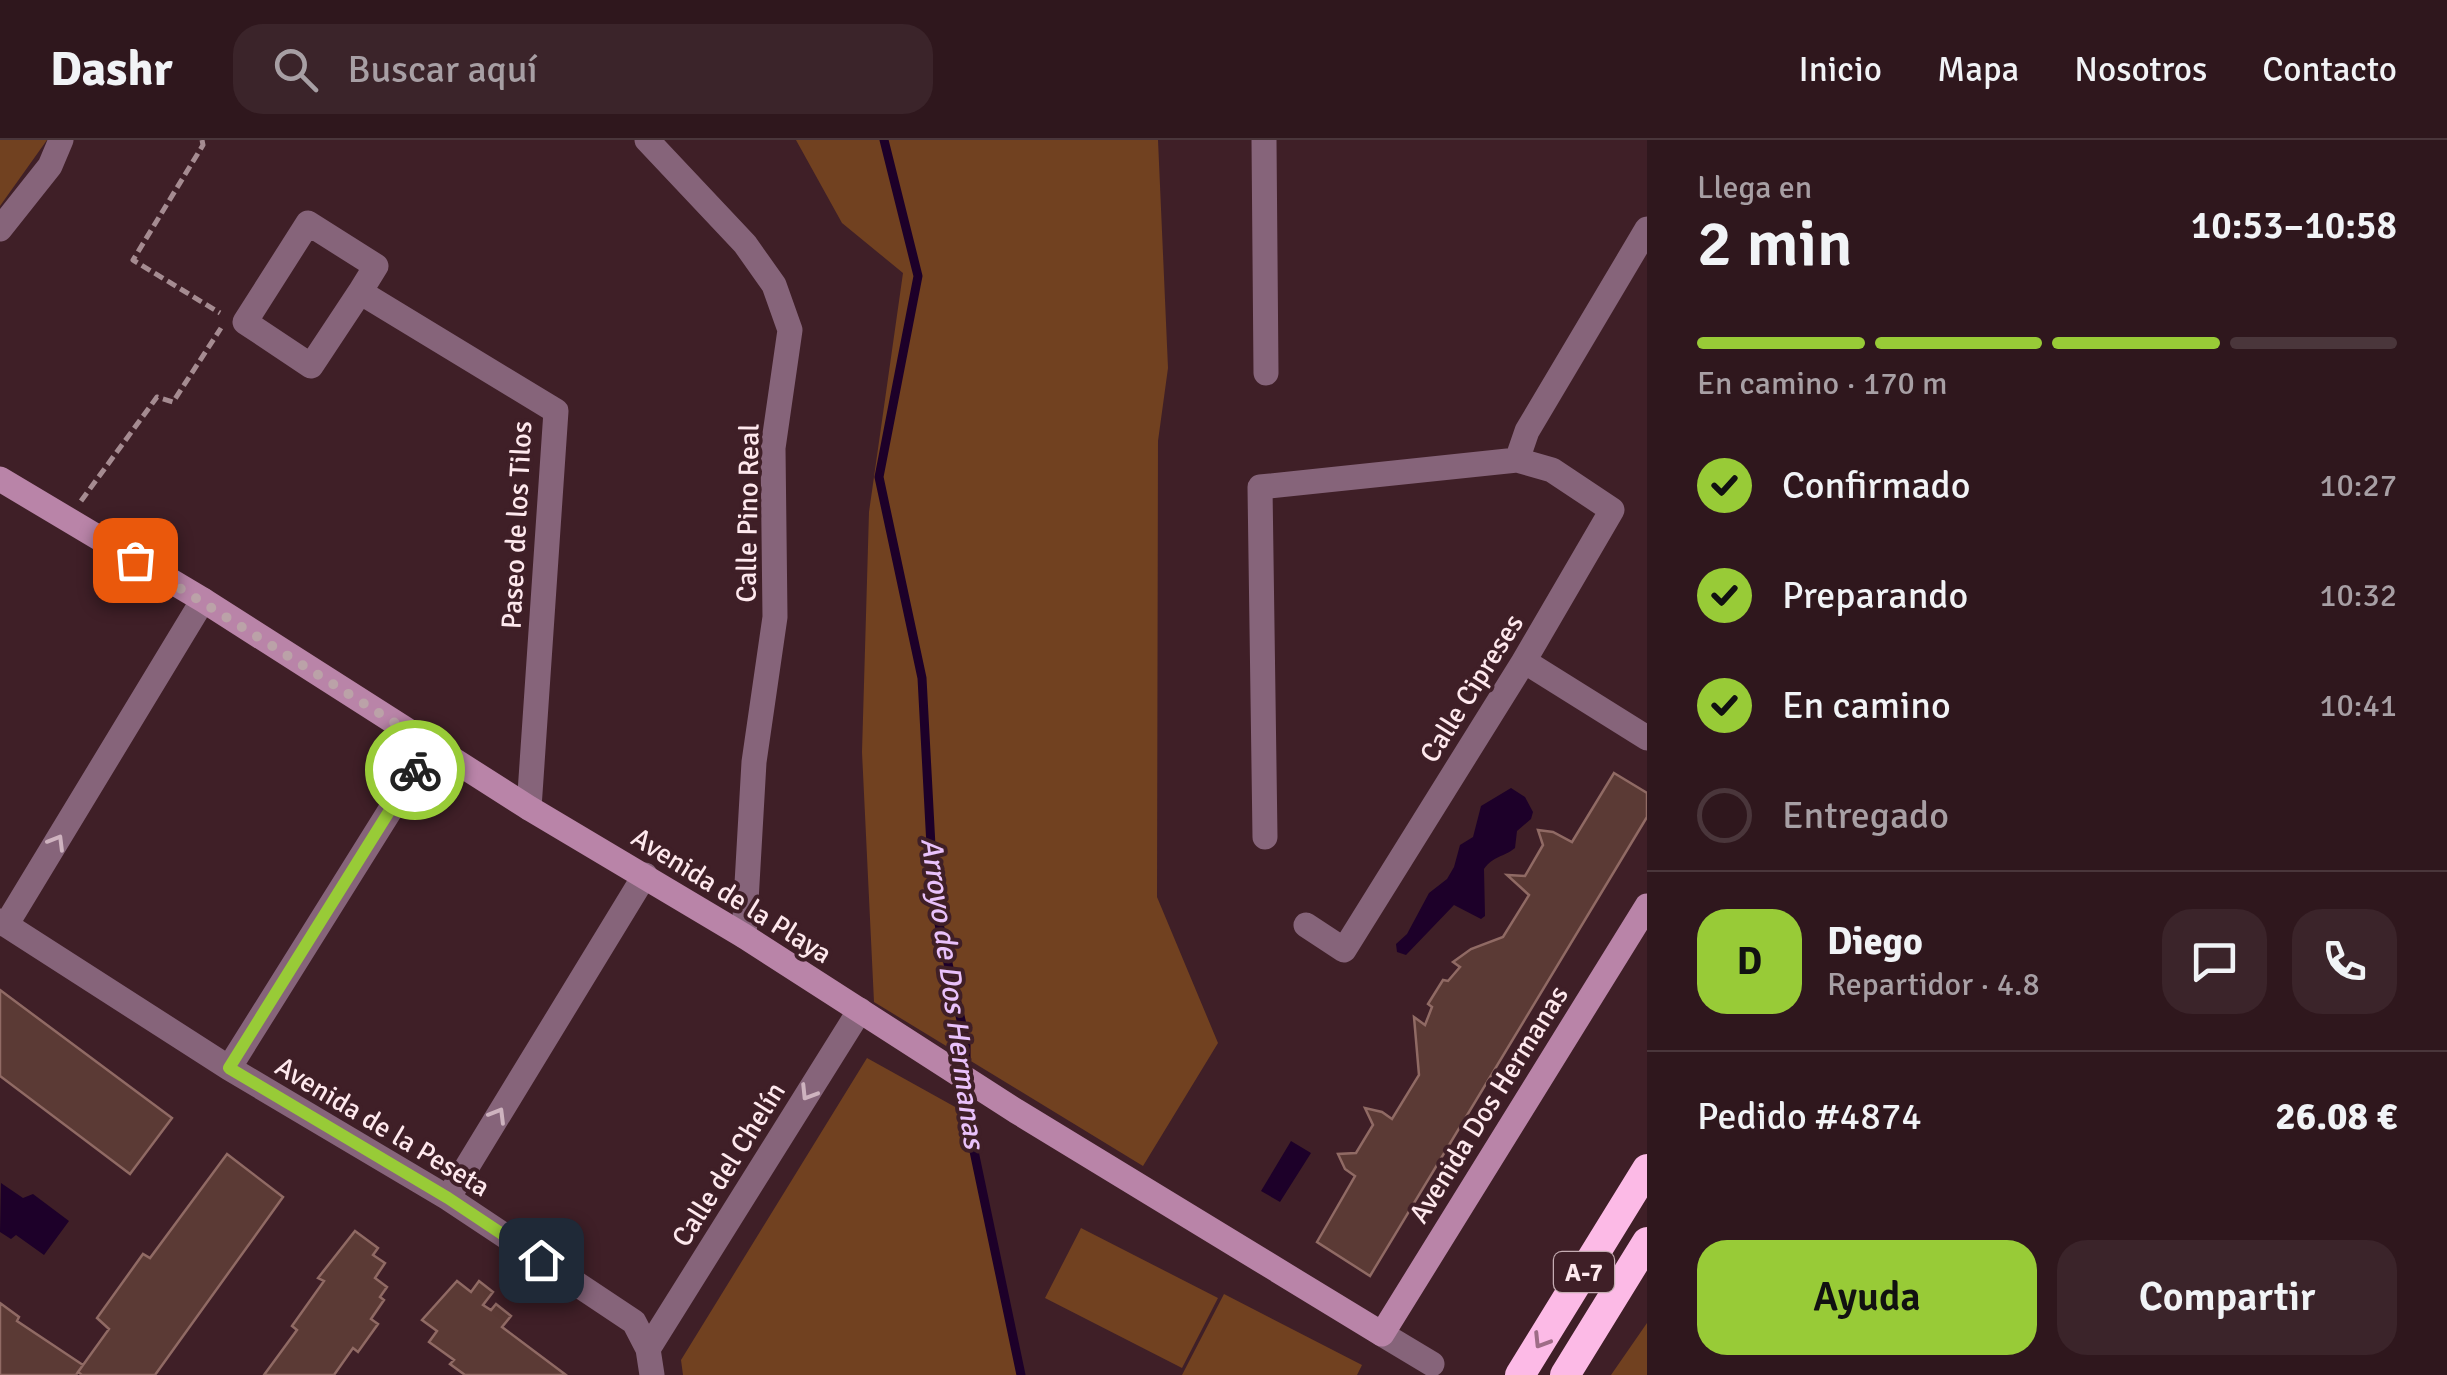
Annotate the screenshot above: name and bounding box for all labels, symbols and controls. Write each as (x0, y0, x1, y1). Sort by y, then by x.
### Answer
search box (233, 24, 933, 114)
text: Dashr (50, 40, 173, 99)
icon: search (268, 42, 323, 97)
text: Buscar aquí (348, 46, 538, 93)
text: Inicio (1798, 48, 1882, 91)
text: Mapa (1937, 48, 2019, 91)
text: Nosotros (2074, 48, 2207, 91)
text: Contacto (2262, 48, 2397, 91)
text: Llega en (1697, 168, 1812, 207)
text: 10:53–10:58 (2191, 202, 2397, 249)
text: 2 min (1697, 204, 1853, 284)
text: En camino · 170 m (1697, 364, 1947, 403)
street label: Paseo de los Tilos (495, 420, 539, 630)
street label: Calle Pino Real (729, 423, 767, 603)
icon: check (1697, 458, 1752, 513)
text: Confirmado (1782, 462, 1971, 509)
text: 10:27 (2319, 466, 2397, 505)
pin (93, 518, 178, 603)
icon: bag (108, 533, 163, 588)
icon: check (1697, 568, 1752, 623)
text: Preparando (1782, 572, 1968, 619)
text: 10:32 (2319, 576, 2397, 615)
street label: Calle Cipreses (1413, 608, 1531, 769)
icon: check (1697, 678, 1752, 733)
text: En camino (1782, 682, 1951, 729)
text: 10:41 (2319, 686, 2397, 725)
courier (365, 720, 465, 820)
icon: bike (388, 743, 443, 798)
text: Entregado (1782, 792, 1949, 839)
street label: Avenida de la Playa (625, 821, 838, 971)
one-way arrow (45, 835, 64, 853)
water label: Arroyo de Dos Hermanas (912, 835, 993, 1154)
button: chat (2162, 909, 2267, 1014)
button: phone (2292, 909, 2397, 1014)
text: Diego (1827, 918, 1923, 965)
text: D (1737, 938, 1762, 985)
text: Repartidor · 4.8 (1827, 965, 2040, 1004)
street label: Avenida Dos Hermanas (1402, 979, 1576, 1230)
street label: Avenida de la Peseta (269, 1049, 496, 1204)
street label: Calle del Chelín (665, 1076, 793, 1253)
one-way arrow (801, 1082, 820, 1100)
text: Pedido #4874 (1697, 1093, 1922, 1140)
text: 26.08 € (2275, 1093, 2397, 1140)
one-way arrow (486, 1108, 505, 1126)
pin (499, 1218, 584, 1303)
icon: home (514, 1233, 569, 1288)
button: Ayuda (1697, 1240, 2037, 1355)
button: Compartir (2057, 1240, 2397, 1355)
road number: A-7 (1554, 1252, 1614, 1292)
one-way arrow (1534, 1330, 1553, 1348)

